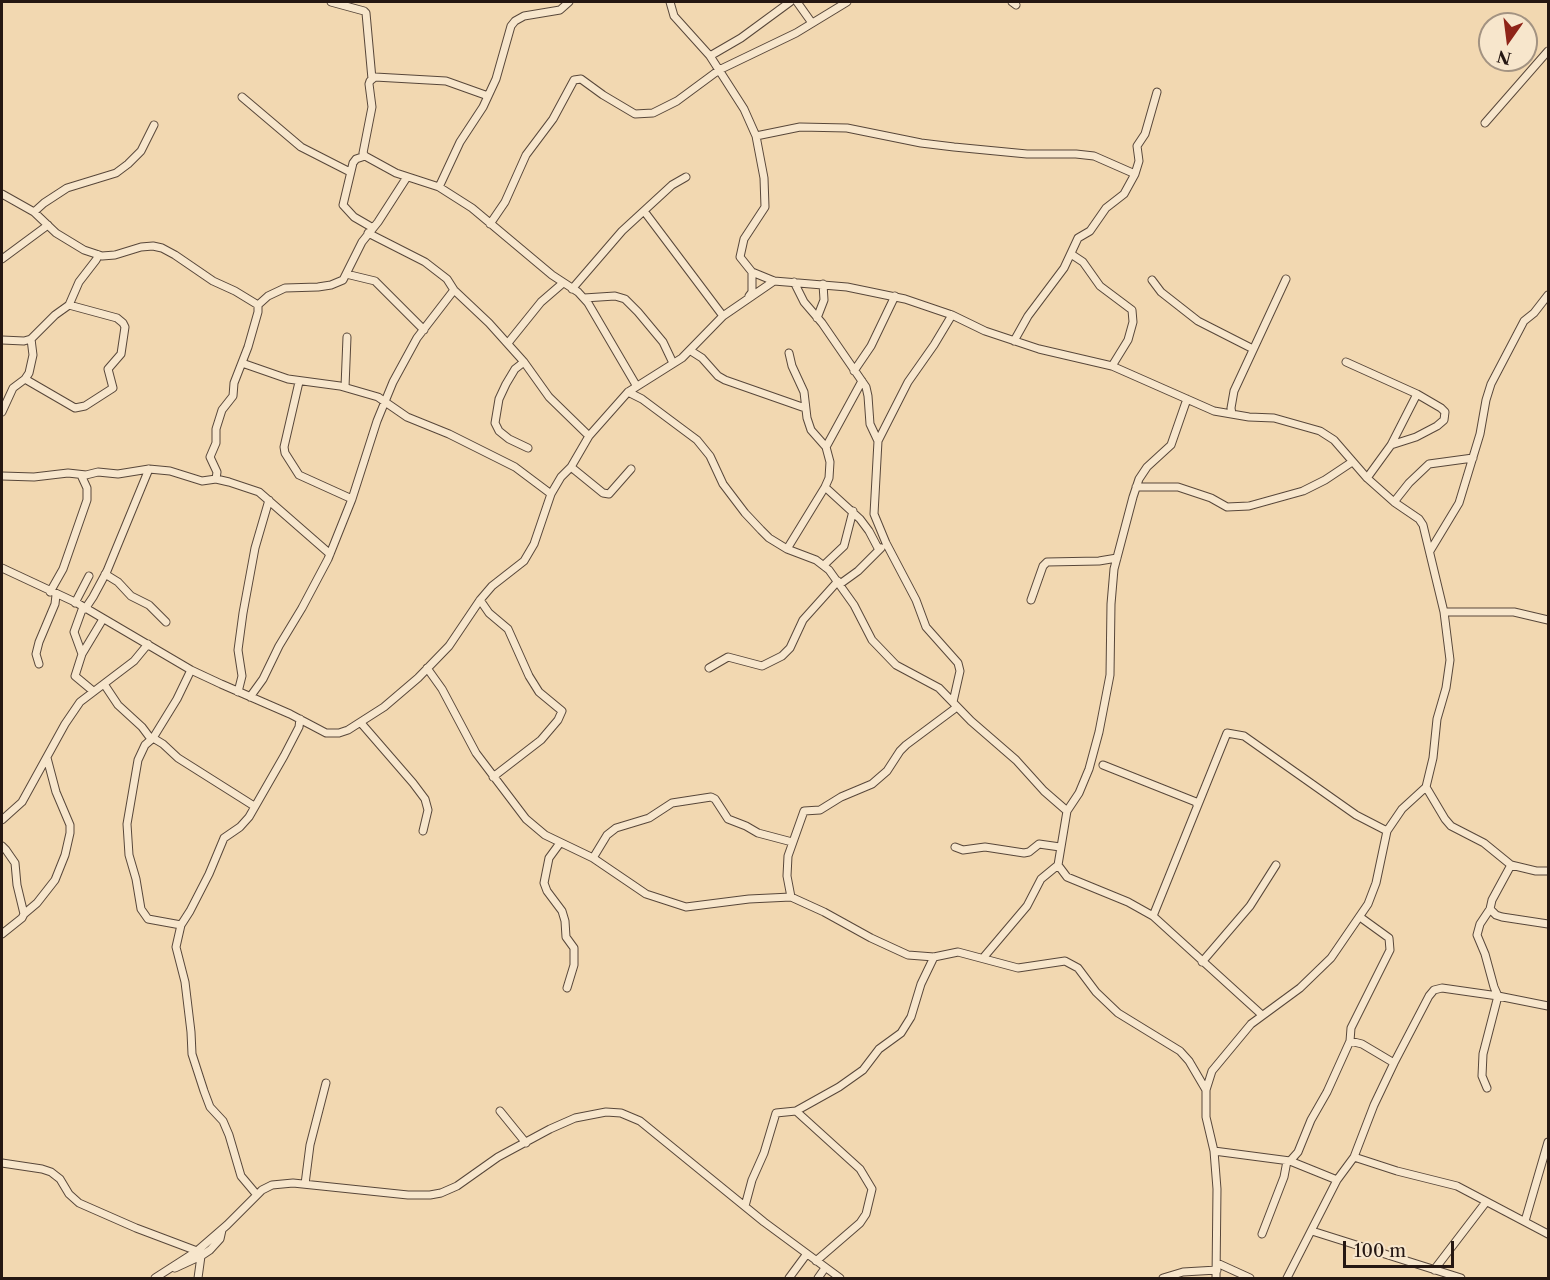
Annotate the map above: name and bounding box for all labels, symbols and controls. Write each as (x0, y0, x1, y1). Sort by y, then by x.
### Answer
north arrow (1478, 12, 1538, 72)
text: N (1495, 46, 1513, 69)
scale bar (1346, 1229, 1457, 1267)
text: 100 m (1354, 1240, 1406, 1262)

